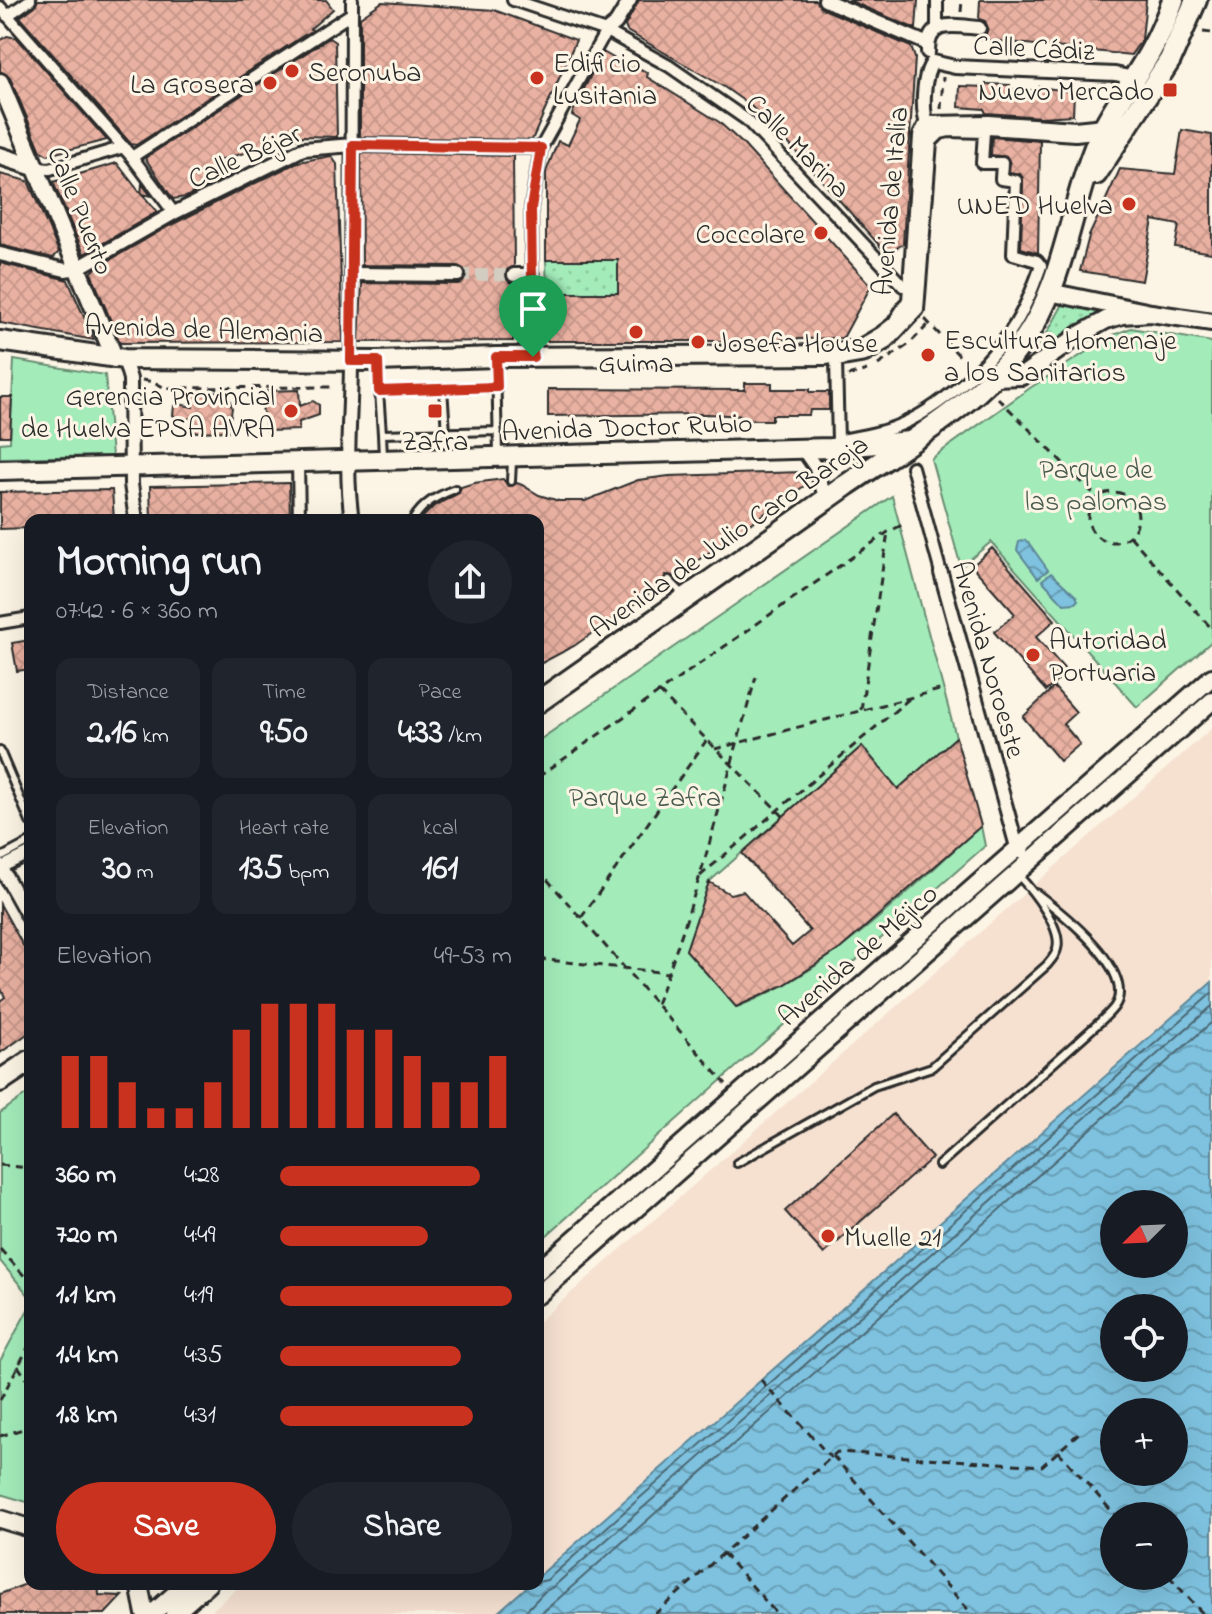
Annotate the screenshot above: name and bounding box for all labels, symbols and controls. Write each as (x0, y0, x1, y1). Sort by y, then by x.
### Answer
street label: Calle Cádiz (972, 27, 1096, 74)
place label: Edificio Lusitania (553, 45, 657, 118)
place label: Seronuba (308, 54, 421, 95)
marker: Seronuba (283, 62, 301, 80)
place label: La Grosera (130, 66, 254, 107)
marker: Edificio Lusitania (528, 69, 546, 87)
place label: Nuevo Mercado (978, 73, 1154, 114)
marker: La Grosera (261, 74, 279, 92)
marker: Nuevo Mercado (1161, 81, 1179, 99)
street label: Calle Marina (735, 86, 858, 209)
street label: Avenida de Italia (864, 105, 921, 297)
street label: Calle Béjar (182, 115, 309, 201)
street label: Calle Puerto (34, 141, 123, 282)
place label: UNED Huelva (957, 187, 1113, 228)
marker: UNED Huelva (1120, 195, 1138, 213)
place label: Coccolare (695, 216, 805, 257)
marker: Coccolare (812, 224, 830, 242)
pin (499, 275, 567, 357)
icon: arrive (511, 287, 555, 331)
street label: Avenida de Alemania (84, 307, 324, 356)
place label: Escultura Homenaje a los Sanitarios (944, 322, 1177, 395)
marker: Guima (627, 323, 645, 341)
place label: Josefa House (714, 325, 878, 366)
marker: Josefa House (689, 333, 707, 351)
place label: Guima (598, 345, 674, 386)
marker: Escultura Homenaje a los Sanitarios (919, 346, 937, 364)
place label: Gerencia Provincial de Huelva EPSA AVRA (20, 378, 275, 451)
marker: Gerencia Provincial de Huelva EPSA AVRA (282, 402, 300, 420)
marker: Zafra (426, 402, 444, 420)
street label: Avenida Doctor Rubio (501, 405, 753, 454)
place label: Zafra (402, 423, 468, 464)
street label: Avenida de Julio Caro Baroja (582, 426, 878, 650)
park label: Parque de las palomas (1025, 451, 1167, 524)
text: Morning run (56, 531, 262, 595)
button: share (428, 540, 512, 624)
street label: Avenida Noroeste (939, 556, 1035, 764)
text: 07:42 · 6 × 360 m (56, 593, 218, 631)
place label: Autoridad Portuaria (1049, 622, 1167, 695)
marker: Autoridad Portuaria (1024, 646, 1042, 664)
text: Distance (87, 677, 169, 709)
text: Time (262, 677, 306, 709)
text: Pace (419, 677, 461, 709)
text: 2.16 (87, 709, 137, 759)
text: 9:50 (260, 709, 308, 759)
text: 4:33 (398, 709, 443, 759)
text: km (137, 721, 169, 753)
text: /km (443, 721, 482, 753)
park label: Parque Zafra (569, 779, 721, 820)
text: Elevation (88, 813, 168, 845)
text: Heart rate (239, 813, 329, 845)
text: kcal (423, 813, 457, 845)
text: 30 (102, 845, 131, 895)
text: 135 (239, 845, 283, 895)
text: 161 (422, 845, 458, 895)
text: m (131, 857, 154, 889)
text: bpm (283, 857, 329, 889)
street label: Avenida de Méjico (770, 875, 948, 1038)
text: Elevation (56, 938, 152, 976)
text: 49–53 m (434, 938, 512, 976)
text: 360 m (56, 1157, 116, 1195)
text: 4:28 (184, 1157, 220, 1195)
north arrow (1100, 1190, 1188, 1278)
map controls (1100, 1190, 1188, 1590)
text: 720 m (56, 1217, 118, 1255)
text: 4:49 (184, 1217, 215, 1255)
place label: Muelle 21 (844, 1219, 941, 1260)
marker: Muelle 21 (819, 1227, 837, 1245)
text: 1.1 km (56, 1277, 116, 1315)
text: 4:19 (184, 1277, 213, 1315)
button: locate (1100, 1294, 1188, 1382)
text: 1.4 km (56, 1337, 118, 1375)
text: 4:35 (184, 1337, 223, 1375)
text: 1.8 km (56, 1397, 117, 1435)
text: 4:31 (184, 1397, 216, 1435)
button: + (1100, 1398, 1188, 1486)
button: Save (56, 1482, 276, 1574)
button: Share (292, 1482, 512, 1574)
button: − (1100, 1502, 1188, 1590)

